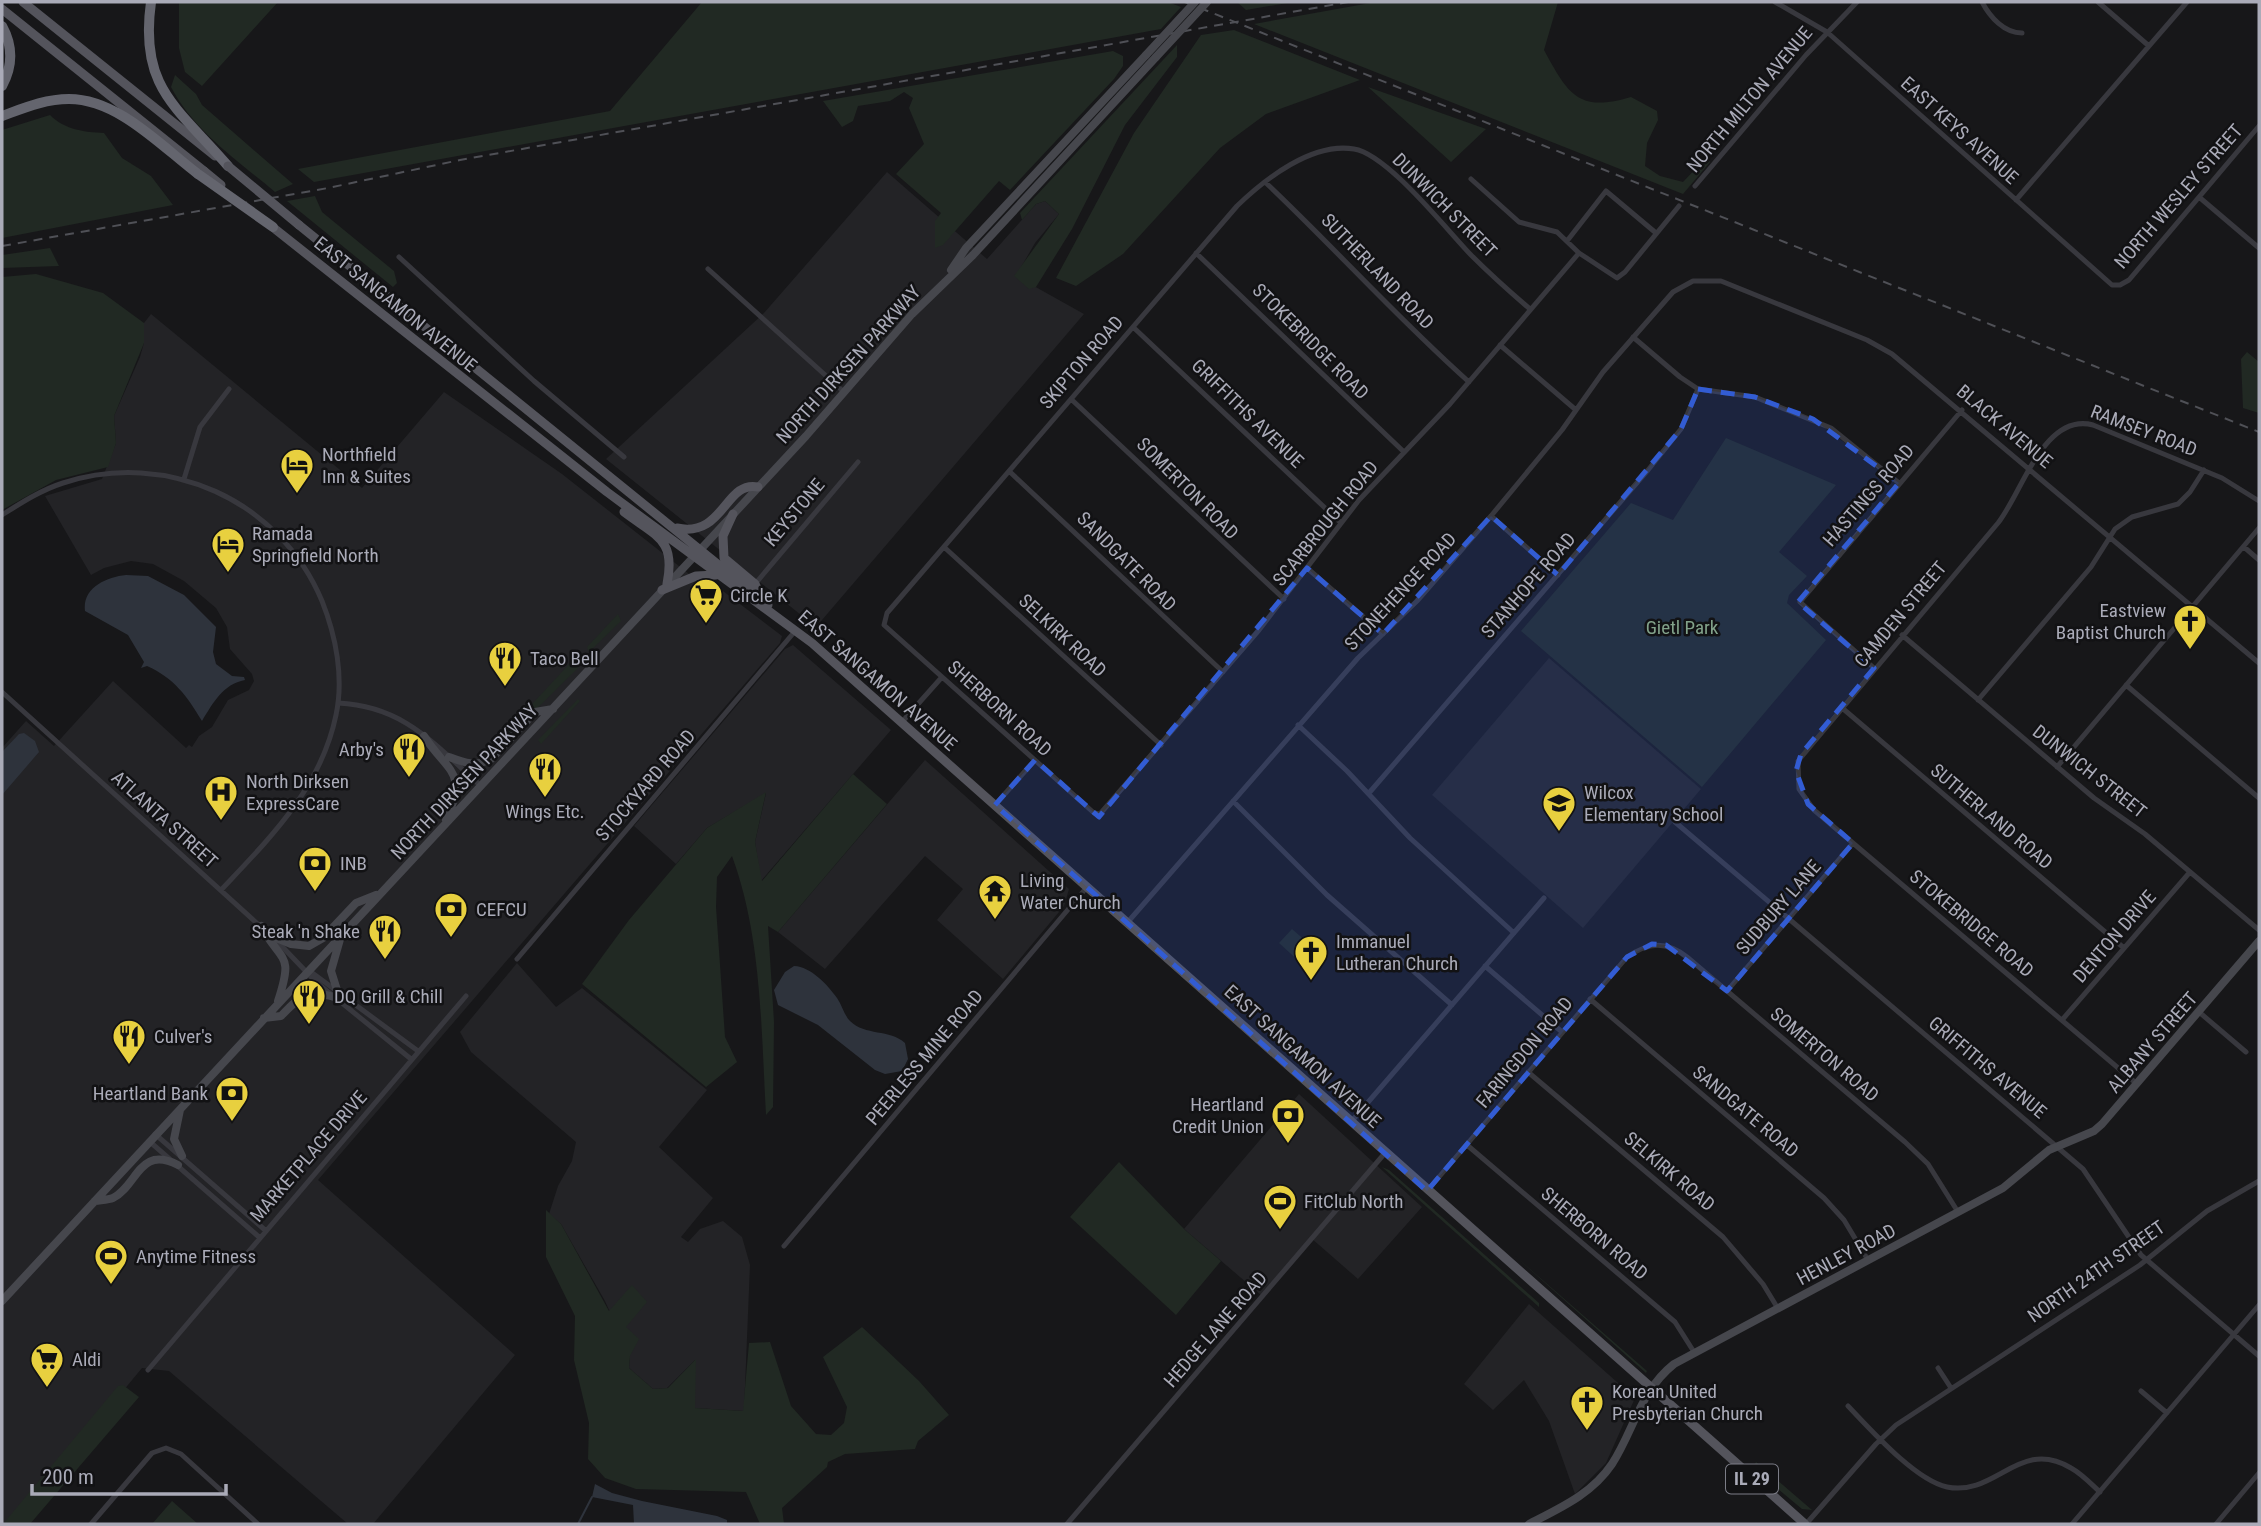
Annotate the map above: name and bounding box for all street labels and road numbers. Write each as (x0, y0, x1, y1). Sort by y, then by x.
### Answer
street label: NORTH MILTON AVENUE (1682, 22, 1817, 177)
street label: EAST KEYS AVENUE (1896, 72, 2023, 189)
street label: NORTH WESLEY STREET (2109, 119, 2247, 273)
street label: DUNWICH STREET (1388, 148, 1502, 262)
street label: SUTHERLAND ROAD (1317, 209, 1439, 334)
street label: EAST SANGAMON AVENUE (310, 232, 482, 377)
street label: STOKEBRIDGE ROAD (1248, 278, 1374, 404)
street label: NORTH DIRKSEN PARKWAY (771, 281, 925, 448)
street label: SKIPTON ROAD (1035, 311, 1128, 414)
street label: GRIFFITHS AVENUE (1187, 354, 1308, 473)
street label: BLACK AVENUE (1952, 380, 2057, 473)
street label: RAMSEY ROAD (2087, 400, 2200, 461)
street label: SOMERTON ROAD (1132, 433, 1243, 544)
street label: HASTINGS ROAD (1818, 440, 1919, 551)
street label: SCARBROUGH ROAD (1268, 456, 1383, 591)
street label: KEYSTONE (759, 474, 829, 551)
street label: SANDGATE ROAD (1072, 507, 1181, 616)
street label: STONEHENGE ROAD (1340, 527, 1461, 655)
street label: STANHOPE ROAD (1476, 528, 1580, 643)
street label: CAMDEN STREET (1849, 557, 1951, 672)
street label: SELKIRK ROAD (1014, 589, 1111, 682)
street label: EAST SANGAMON AVENUE (794, 605, 962, 756)
street label: SHERBORN ROAD (943, 656, 1057, 761)
street label: NORTH DIRKSEN PARKWAY (386, 699, 543, 864)
street label: DUNWICH STREET (2028, 720, 2151, 823)
street label: STOCKYARD ROAD (591, 725, 700, 846)
street label: SUTHERLAND ROAD (1926, 759, 2057, 874)
street label: ATLANTA STREET (107, 766, 222, 873)
street label: SUDBURY LANE (1731, 855, 1826, 959)
street label: STOKEBRIDGE ROAD (1905, 865, 2038, 982)
street label: DENTON DRIVE (2068, 885, 2161, 987)
street label: EAST SANGAMON AVENUE (1220, 980, 1386, 1133)
street label: PEERLESS MINE ROAD (861, 985, 988, 1130)
street label: ALBANY STREET (2102, 987, 2202, 1097)
street label: FARINGDON ROAD (1471, 992, 1578, 1113)
street label: SOMERTON ROAD (1766, 1002, 1884, 1106)
street label: GRIFFITHS AVENUE (1924, 1011, 2051, 1123)
street label: SANDGATE ROAD (1688, 1060, 1803, 1162)
street label: MARKETPLACE DRIVE (245, 1086, 372, 1227)
street label: SELKIRK ROAD (1620, 1127, 1720, 1216)
street label: SHERBORN ROAD (1537, 1182, 1653, 1285)
street label: NORTH 24TH STREET (2023, 1215, 2169, 1327)
street label: HENLEY ROAD (1793, 1219, 1900, 1290)
street label: HEDGE LANE ROAD (1159, 1267, 1272, 1392)
road number: IL 29 (1726, 1464, 1778, 1494)

